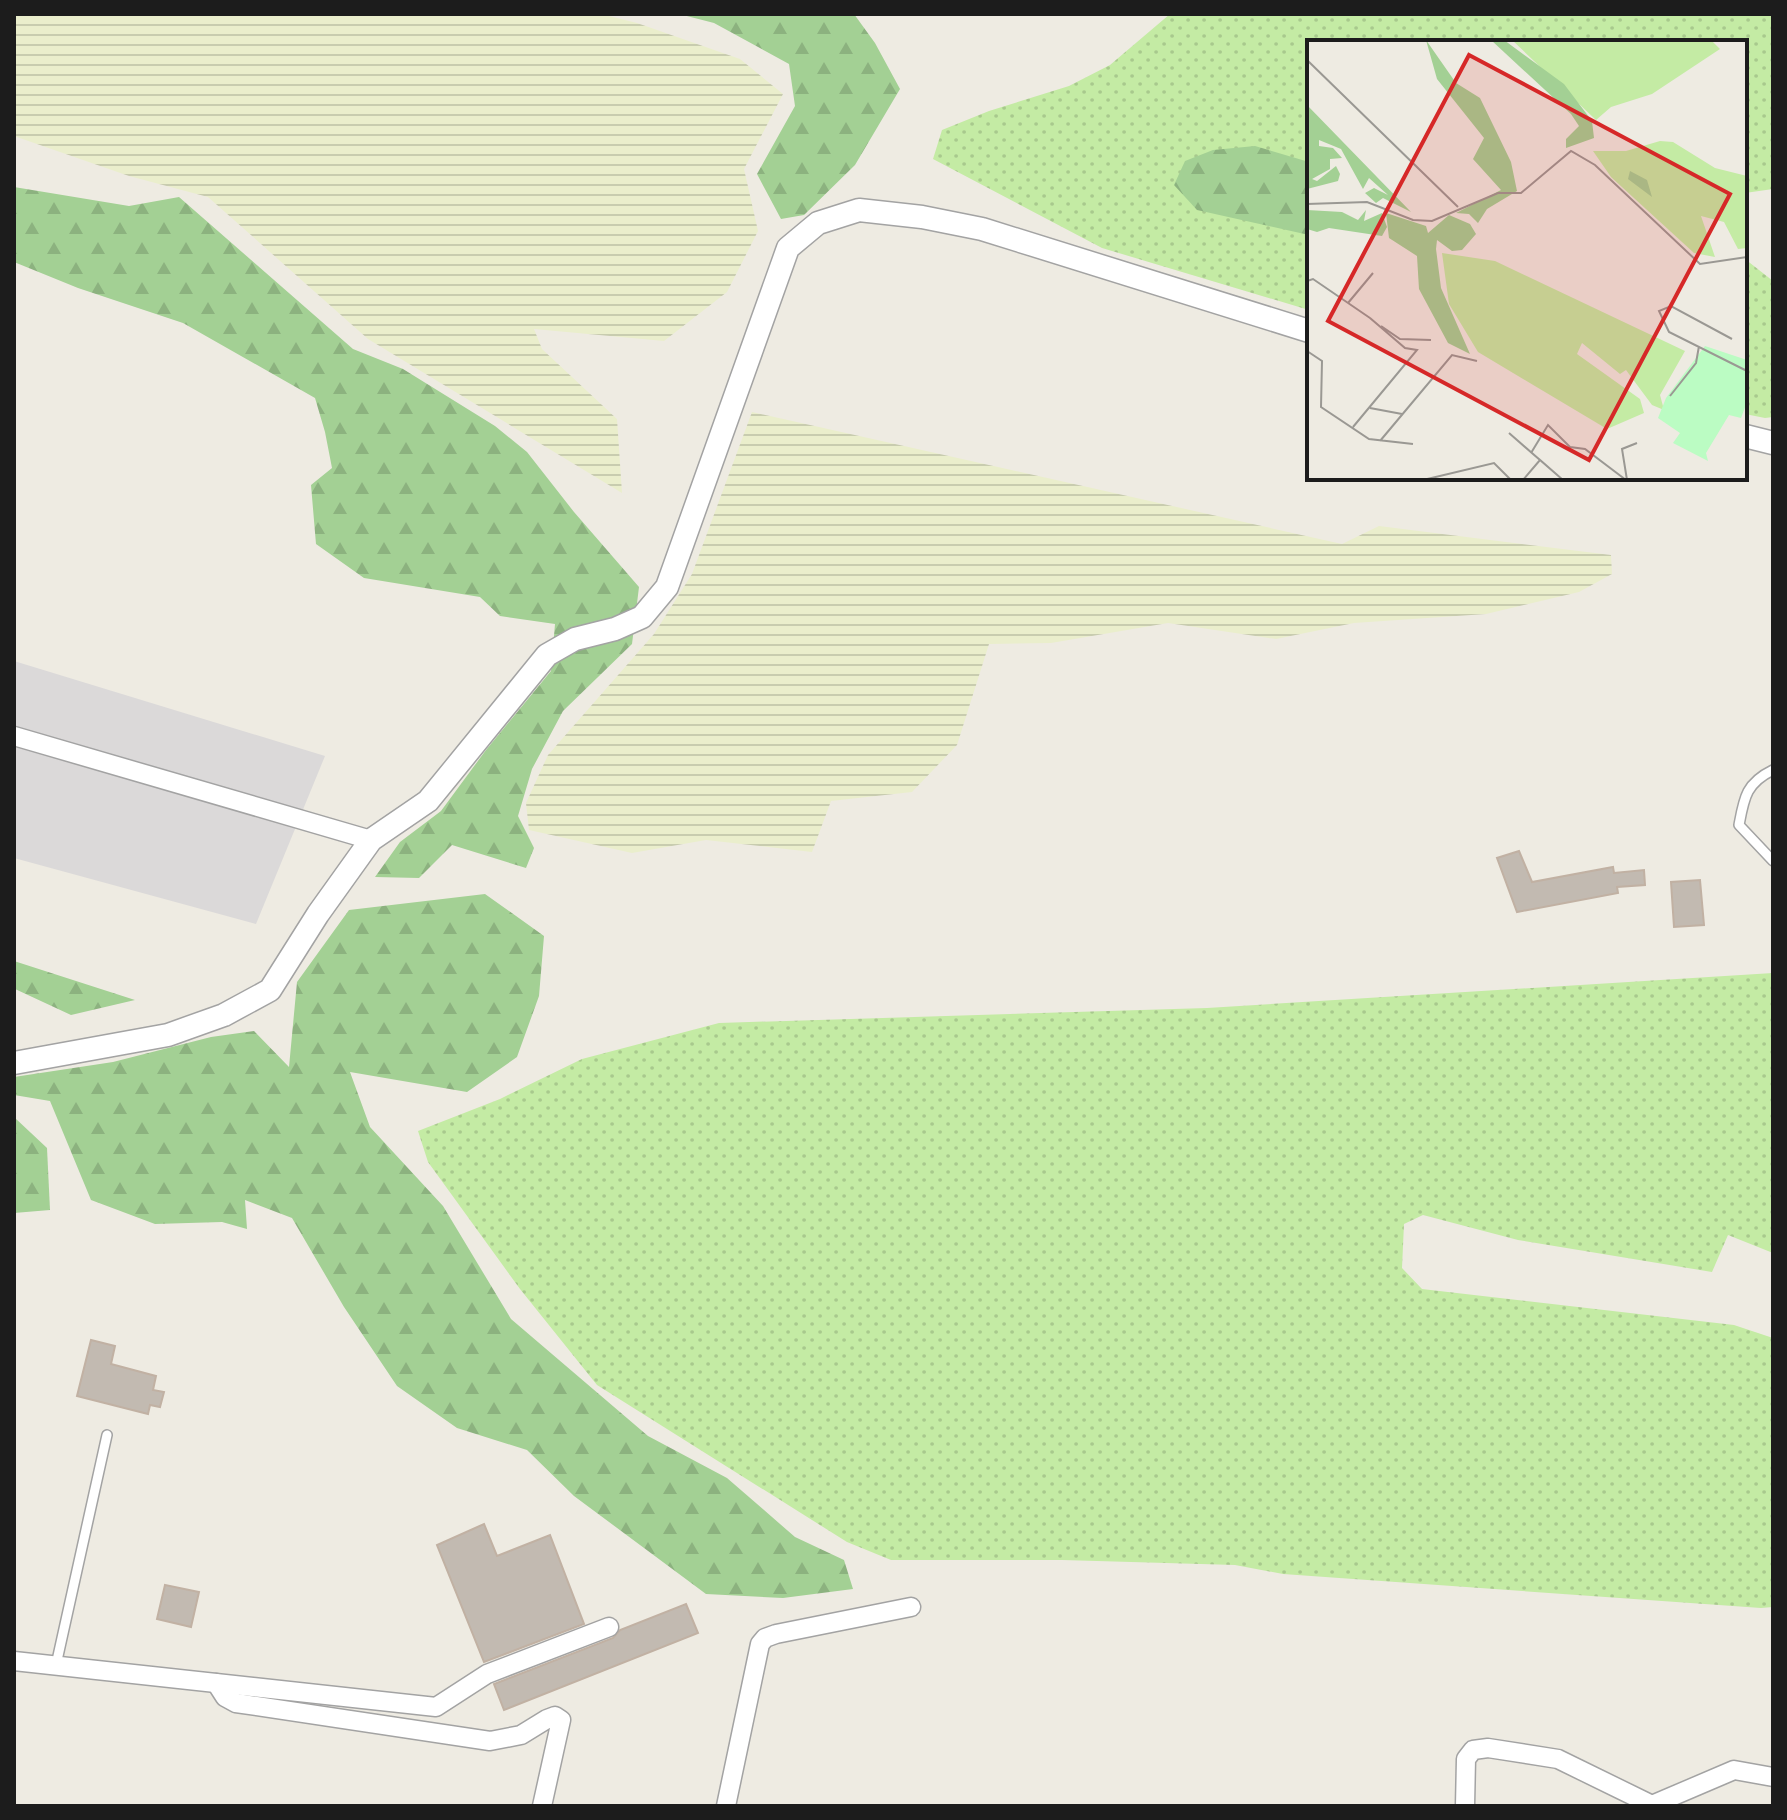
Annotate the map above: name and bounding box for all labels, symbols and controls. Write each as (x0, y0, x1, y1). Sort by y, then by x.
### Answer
inset map (1307, 40, 1747, 480)

